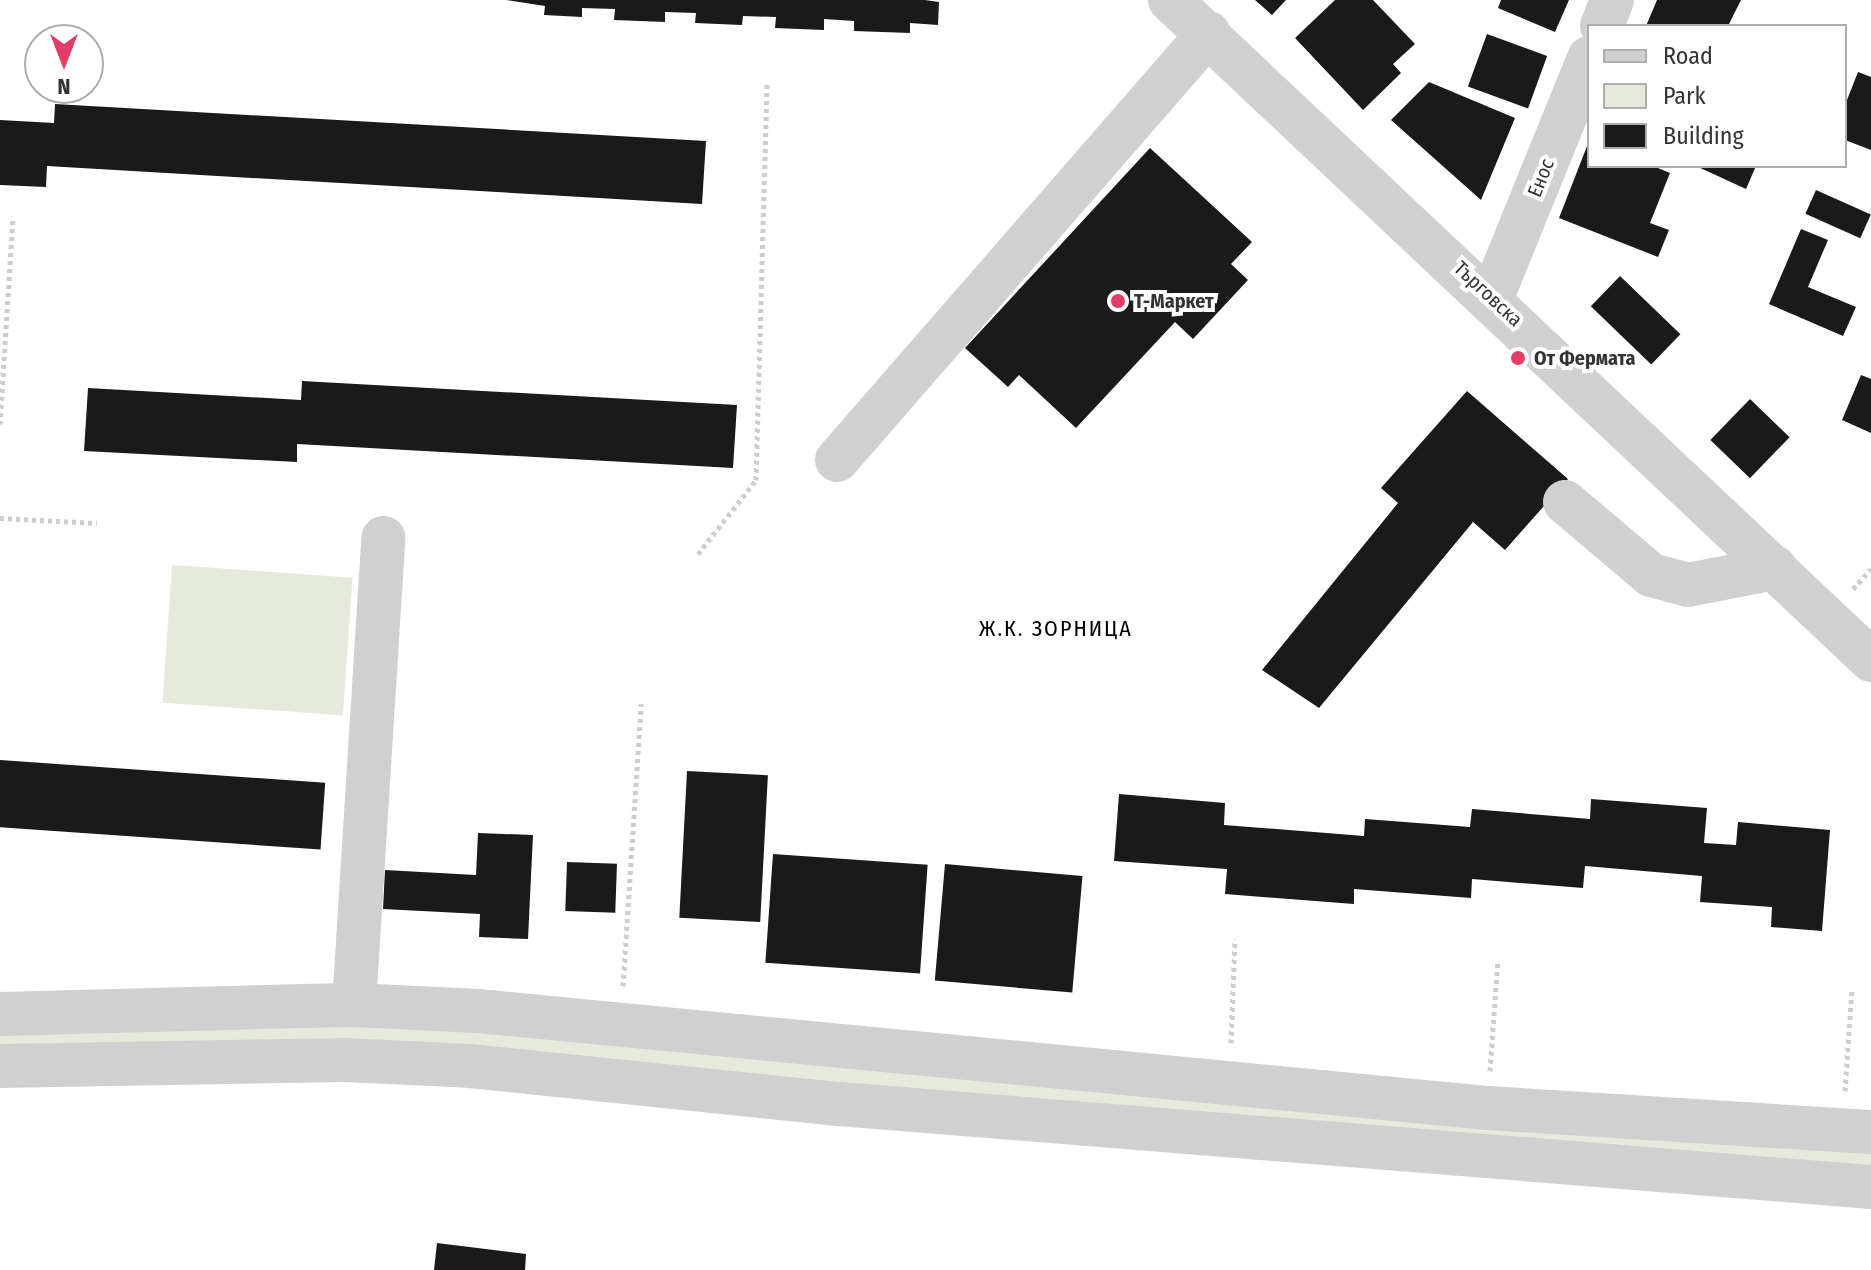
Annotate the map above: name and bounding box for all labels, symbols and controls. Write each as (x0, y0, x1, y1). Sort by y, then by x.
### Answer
north arrow (24, 24, 104, 104)
legend (1587, 24, 1847, 168)
text: Road (1663, 42, 1713, 70)
text: N (57, 73, 71, 100)
text: Park (1663, 82, 1706, 110)
text: Building (1663, 122, 1744, 150)
street label: Енос (1523, 155, 1559, 201)
street label: Търговска (1449, 256, 1527, 332)
place label: Т-Маркет (1134, 289, 1214, 313)
marker: Т-Маркет (1109, 292, 1127, 310)
place label: От Фермата (1534, 346, 1635, 370)
marker: От Фермата (1509, 349, 1527, 367)
district label: Ж.К. ЗОРНИЦА (979, 616, 1133, 642)

